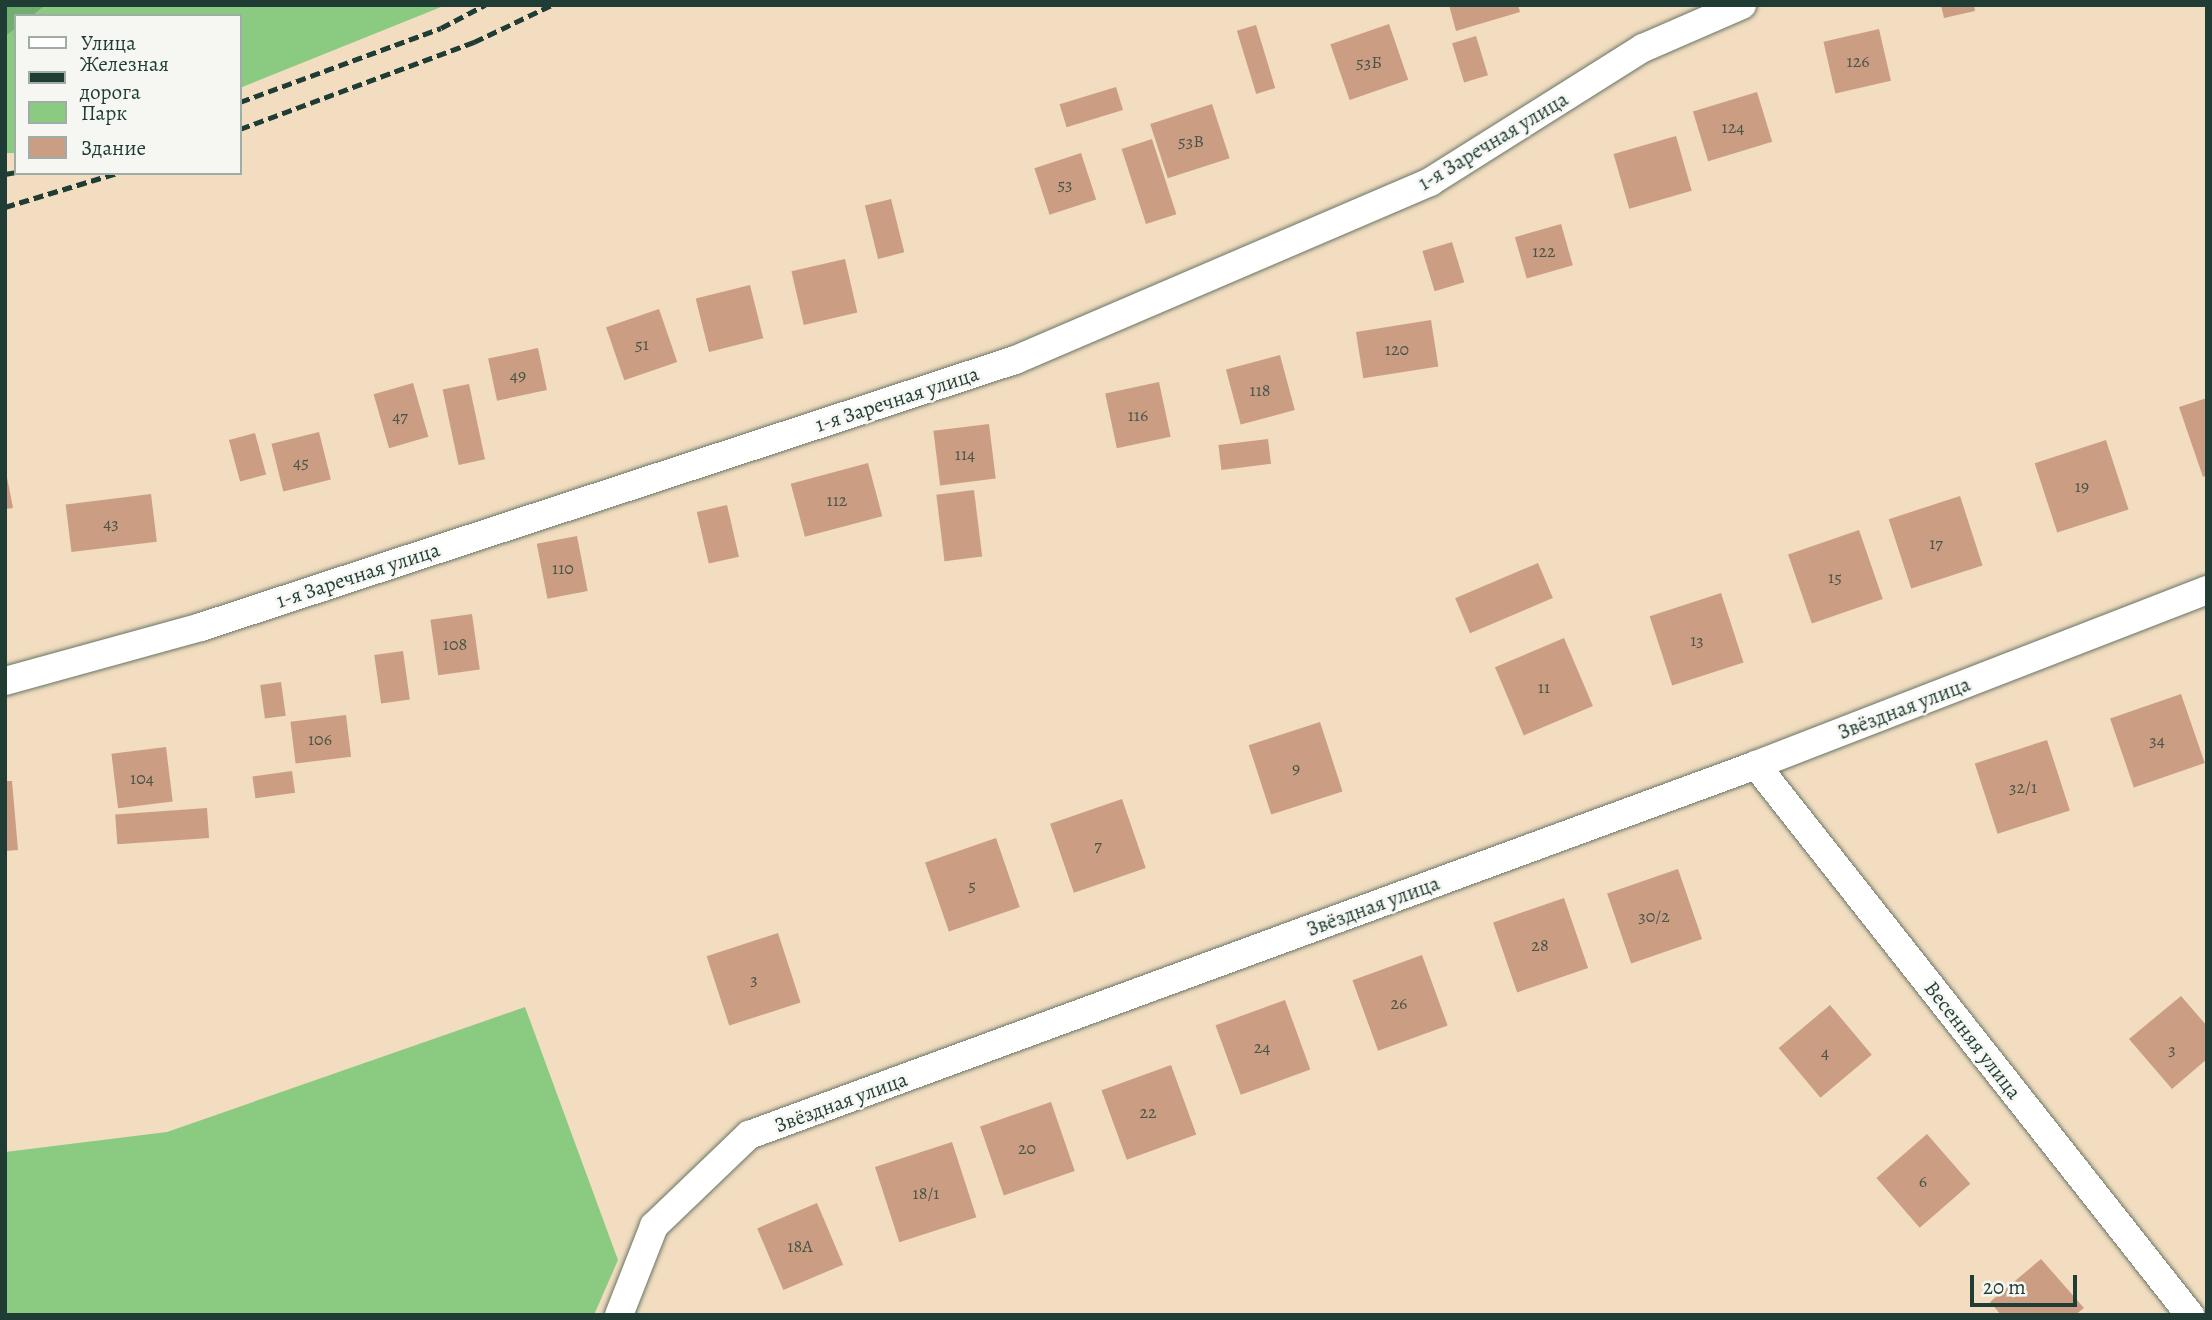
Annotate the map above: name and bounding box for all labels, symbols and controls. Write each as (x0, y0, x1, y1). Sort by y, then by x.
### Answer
legend (14, 14, 242, 175)
text: Улица (81, 29, 136, 57)
text: Железная дорога (80, 50, 169, 106)
house number: 126 (1846, 50, 1870, 72)
house number: 53Б (1356, 51, 1382, 73)
street label: 1-я Заречная улица (1414, 86, 1572, 196)
text: Парк (81, 99, 127, 127)
house number: 124 (1722, 116, 1744, 138)
house number: 53В (1178, 130, 1204, 152)
text: Здание (81, 134, 146, 162)
house number: 53 (1057, 173, 1073, 195)
house number: 122 (1532, 240, 1556, 262)
house number: 51 (635, 333, 649, 355)
house number: 120 (1385, 338, 1409, 360)
street label: 1-я Заречная улица (812, 361, 982, 437)
house number: 49 (510, 364, 526, 386)
house number: 118 (1249, 379, 1271, 401)
house number: 116 (1128, 404, 1148, 426)
house number: 47 (392, 405, 408, 427)
house number: 114 (955, 443, 975, 465)
house number: 45 (293, 451, 309, 473)
house number: 19 (2075, 475, 2089, 497)
house number: 112 (827, 489, 847, 511)
house number: 43 (103, 512, 119, 534)
house number: 17 (1929, 532, 1943, 554)
street label: 1-я Заречная улица (273, 537, 443, 613)
house number: 110 (552, 557, 574, 579)
house number: 15 (1828, 566, 1842, 588)
house number: 13 (1690, 629, 1704, 651)
house number: 108 (443, 633, 467, 655)
street label: Звёздная улица (1834, 671, 1974, 745)
house number: 11 (1538, 676, 1550, 698)
house number: 106 (308, 728, 332, 750)
house number: 34 (2149, 729, 2165, 751)
house number: 9 (1292, 757, 1300, 779)
house number: 104 (130, 767, 154, 789)
house number: 32/1 (2009, 776, 2037, 798)
house number: 7 (1094, 834, 1102, 856)
street label: Звёздная улица (1303, 870, 1443, 942)
house number: 5 (968, 874, 976, 896)
house number: 30/2 (1638, 905, 1670, 927)
house number: 28 (1531, 934, 1549, 956)
house number: 3 (750, 968, 758, 990)
street label: Весенняя улица (1919, 976, 2027, 1104)
house number: 26 (1391, 992, 1407, 1014)
house number: 24 (1254, 1036, 1270, 1058)
house number: 3 (2168, 1038, 2176, 1060)
house number: 4 (1821, 1041, 1829, 1063)
street label: Звёздная улица (771, 1066, 911, 1138)
house number: 22 (1139, 1101, 1157, 1123)
house number: 20 (1018, 1137, 1036, 1159)
house number: 6 (1919, 1170, 1927, 1192)
house number: 18/1 (913, 1182, 939, 1204)
house number: 18А (787, 1235, 813, 1257)
scale bar (1974, 1260, 2081, 1304)
text: 20 m (1983, 1273, 2026, 1301)

